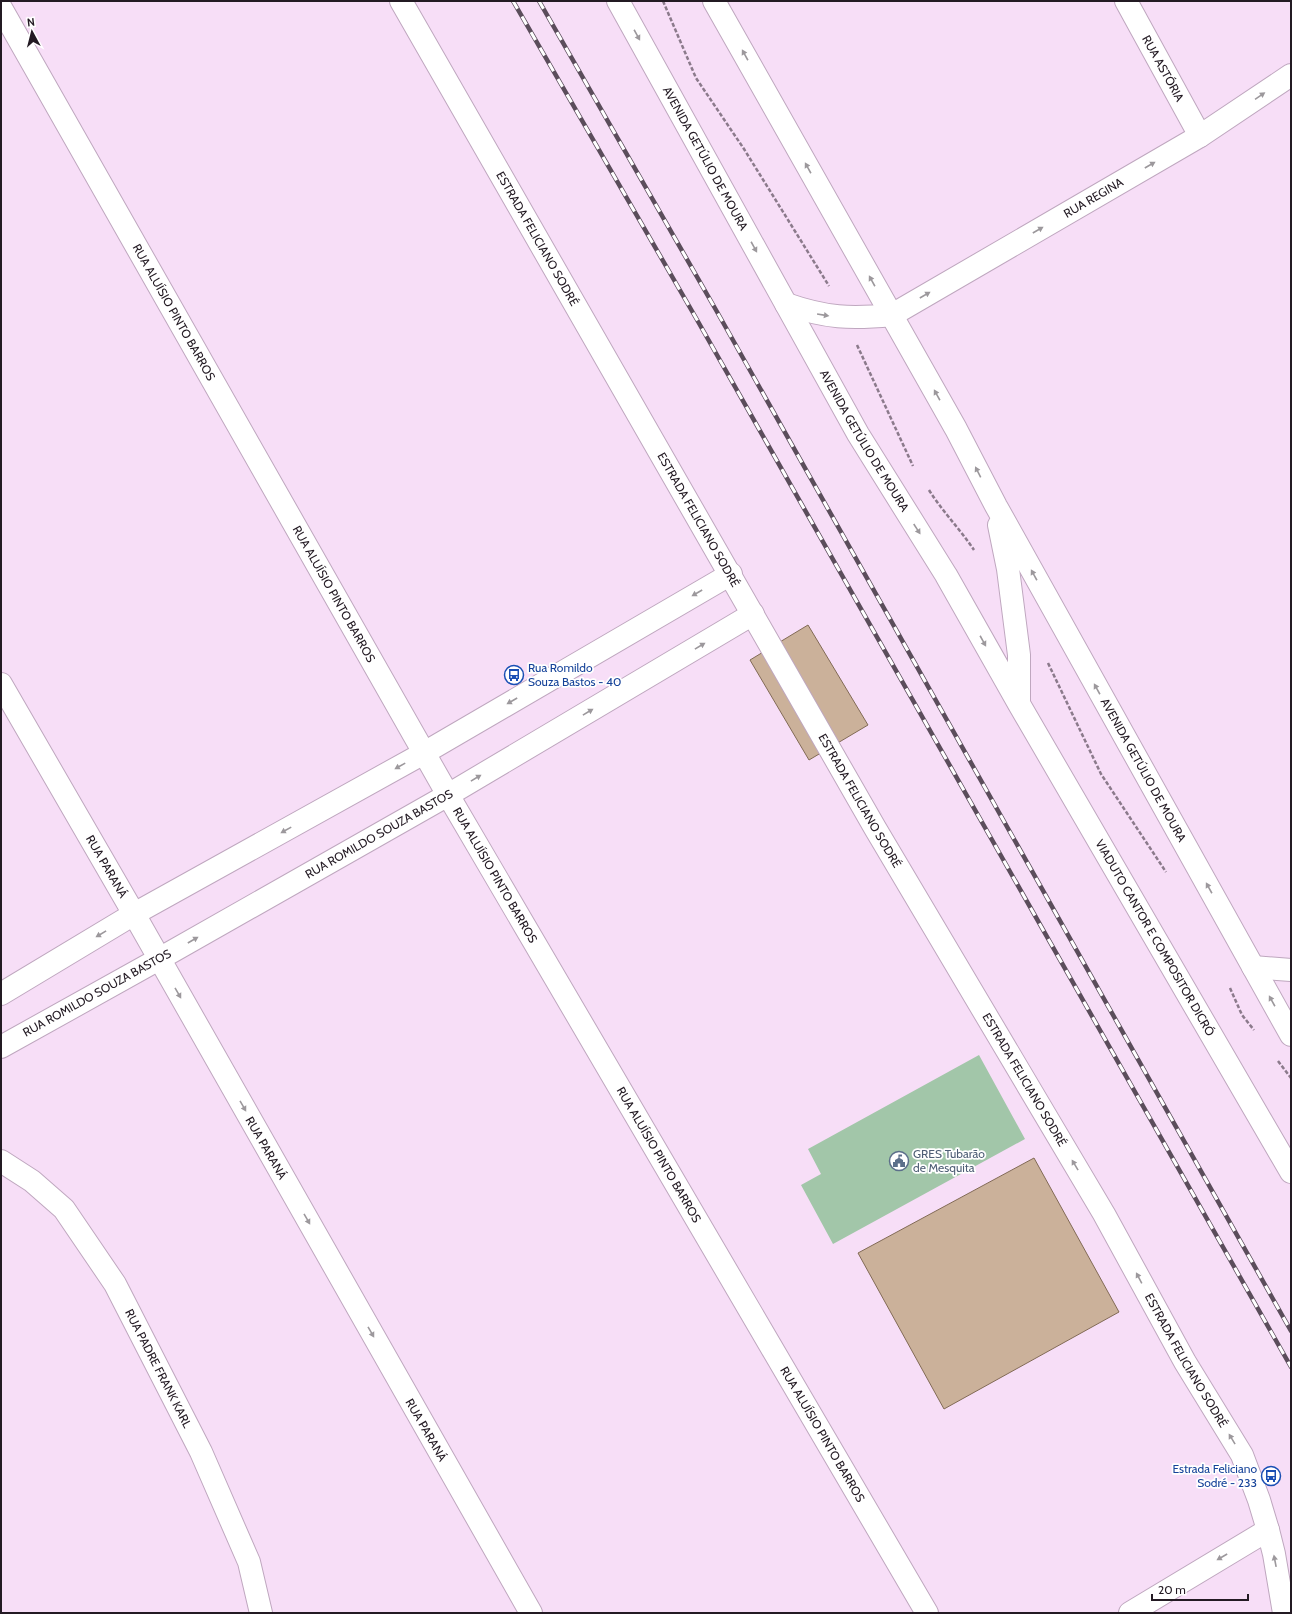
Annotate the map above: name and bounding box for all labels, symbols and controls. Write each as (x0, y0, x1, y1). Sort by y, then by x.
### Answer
north arrow (12, 12, 52, 52)
text: N (26, 15, 35, 29)
one-way arrow (633, 29, 640, 41)
street label: RUA ASTÓRIA (1139, 33, 1188, 105)
one-way arrow (741, 49, 748, 60)
street label: AVENIDA GETÚLIO DE MOURA (660, 84, 752, 233)
one-way arrow (1254, 92, 1266, 99)
one-way arrow (1144, 161, 1156, 168)
one-way arrow (805, 162, 812, 174)
street label: ESTRADA FELICIANO SODRÉ (493, 169, 582, 309)
street label: RUA REGINA (1061, 174, 1126, 221)
one-way arrow (1033, 226, 1043, 234)
street label: RUA ALUÍSIO PINTO BARROS (130, 241, 219, 383)
one-way arrow (750, 241, 757, 253)
one-way arrow (869, 275, 876, 287)
one-way arrow (919, 292, 931, 299)
one-way arrow (817, 312, 829, 318)
street label: AVENIDA GETÚLIO DE MOURA (817, 367, 913, 515)
one-way arrow (934, 389, 940, 401)
street label: ESTRADA FELICIANO SODRÉ (654, 450, 743, 590)
one-way arrow (975, 466, 981, 477)
street label: RUA ALUÍSIO PINTO BARROS (290, 523, 379, 665)
one-way arrow (913, 523, 920, 535)
one-way arrow (1031, 569, 1038, 581)
one-way arrow (691, 590, 703, 597)
one-way arrow (980, 635, 987, 647)
one-way arrow (694, 642, 706, 649)
place label: Rua Romildo Souza Bastos - 40 (528, 660, 621, 689)
bus stop icon: Rua Romildo Souza Bastos - 40 (503, 664, 525, 686)
one-way arrow (1094, 683, 1101, 694)
street label: AVENIDA GETÚLIO DE MOURA (1098, 695, 1190, 845)
one-way arrow (506, 698, 518, 705)
one-way arrow (582, 708, 594, 715)
street label: ESTRADA FELICIANO SODRÉ (815, 731, 905, 871)
one-way arrow (394, 763, 406, 770)
one-way arrow (470, 774, 482, 781)
street label: RUA ROMILDO SOUZA BASTOS (302, 786, 455, 882)
street label: RUA ALUÍSIO PINTO BARROS (450, 804, 541, 945)
one-way arrow (280, 826, 292, 833)
street label: RUA PARANÁ (83, 832, 131, 901)
street label: VIADUTO CANTOR E COMPOSITOR DICRÓ (1092, 837, 1218, 1038)
one-way arrow (1205, 882, 1212, 894)
one-way arrow (95, 931, 107, 938)
one-way arrow (187, 936, 199, 943)
street label: RUA ROMILDO SOUZA BASTOS (20, 945, 173, 1040)
one-way arrow (175, 987, 182, 999)
one-way arrow (1269, 995, 1275, 1007)
street label: ESTRADA FELICIANO SODRÉ (979, 1010, 1070, 1149)
street label: RUA ALUÍSIO PINTO BARROS (614, 1084, 705, 1225)
one-way arrow (239, 1100, 246, 1112)
street label: RUA PARANÁ (242, 1114, 291, 1182)
place label: GRES Tubarão de Mesquita (913, 1146, 985, 1175)
public building icon: GRES Tubarão de Mesquita (888, 1150, 910, 1172)
one-way arrow (1072, 1159, 1079, 1171)
one-way arrow (303, 1213, 310, 1225)
one-way arrow (1136, 1272, 1142, 1284)
street label: ESTRADA FELICIANO SODRÉ (1142, 1291, 1231, 1430)
street label: RUA PADRE FRANK KARL (122, 1306, 195, 1430)
one-way arrow (368, 1326, 374, 1338)
street label: RUA ALUÍSIO PINTO BARROS (777, 1364, 868, 1505)
street label: RUA PARANÁ (402, 1396, 451, 1464)
one-way arrow (1229, 1433, 1236, 1445)
place label: Estrada Feliciano Sodré - 233 (1172, 1461, 1257, 1490)
bus stop icon: Estrada Feliciano Sodré - 233 (1260, 1465, 1282, 1487)
one-way arrow (1216, 1553, 1228, 1560)
one-way arrow (1272, 1555, 1278, 1567)
scale bar (1152, 1576, 1248, 1602)
text: 20 m (1158, 1582, 1186, 1597)

